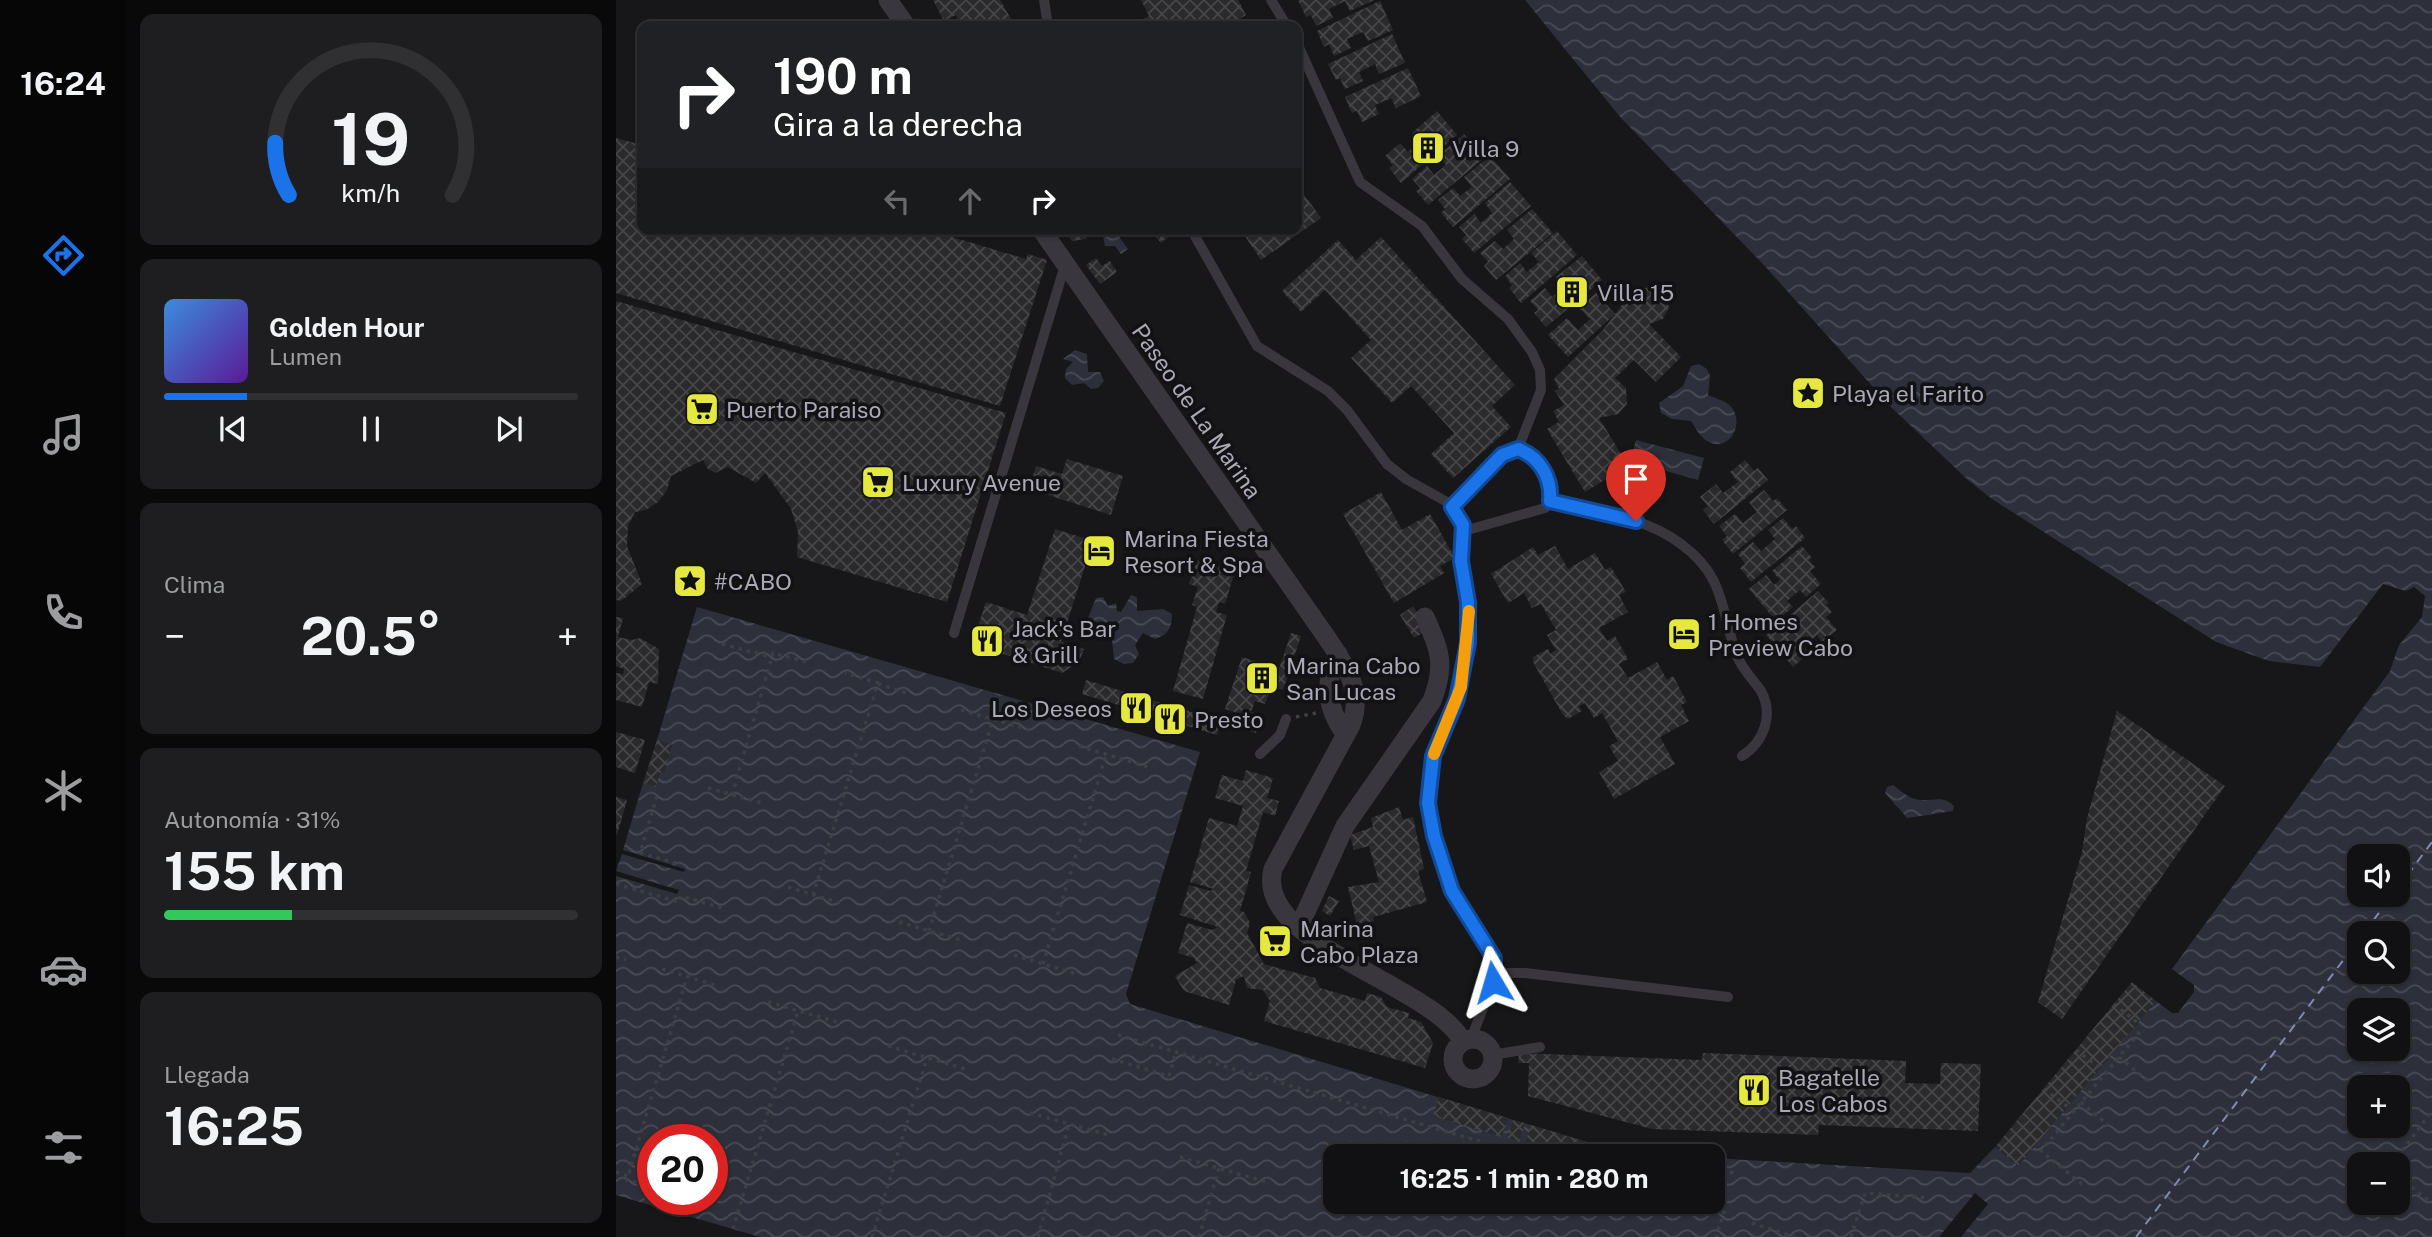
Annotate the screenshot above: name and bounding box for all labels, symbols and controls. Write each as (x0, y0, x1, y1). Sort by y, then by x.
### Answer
text: 190 m (773, 47, 913, 105)
icon: right (658, 49, 749, 140)
text: 16:24 (20, 65, 106, 102)
text: 19 (331, 97, 411, 182)
text: Gira a la derecha (773, 106, 1023, 143)
building icon: Villa 9 (1409, 129, 1447, 167)
place label: Villa 9 (1452, 135, 1519, 162)
text: km/h (342, 178, 400, 208)
icon: left (878, 182, 916, 220)
icon: ahead (951, 182, 989, 220)
icon: right (1024, 182, 1062, 220)
icon: directions (39, 231, 88, 280)
building icon: Villa 15 (1553, 273, 1591, 311)
place label: Villa 15 (1597, 279, 1674, 306)
text: Golden Hour (269, 312, 424, 343)
street label: Paseo de La Marina (1127, 318, 1267, 504)
text: Lumen (269, 343, 342, 370)
place icon: Playa el Farito (1789, 374, 1827, 412)
place label: Playa el Farito (1832, 380, 1984, 407)
supermarket icon: Puerto Paraiso (683, 390, 721, 428)
place label: Puerto Paraiso (726, 396, 881, 423)
icon: music (39, 410, 88, 459)
icon: previous (214, 410, 252, 448)
icon: pause (352, 410, 390, 448)
icon: next (490, 410, 528, 448)
pin (1606, 449, 1666, 521)
icon: arrive (1617, 460, 1655, 498)
supermarket icon: Luxury Avenue (859, 463, 897, 501)
place label: Luxury Avenue (902, 469, 1061, 496)
place label: Marina Fiesta Resort & Spa (1124, 525, 1269, 578)
hotel icon: Marina Fiesta Resort & Spa (1080, 532, 1118, 570)
place icon: #CABO (671, 562, 709, 600)
place label: #CABO (714, 568, 792, 595)
text: Clima (164, 571, 225, 598)
icon: phone (39, 588, 88, 637)
text: 20.5° (301, 606, 441, 667)
place label: 1 Homes Preview Cabo (1708, 608, 1853, 661)
text: − (164, 614, 185, 659)
text: + (557, 614, 578, 659)
place label: Jack's Bar & Grill (1012, 615, 1116, 668)
hotel icon: 1 Homes Preview Cabo (1665, 615, 1703, 653)
restaurant icon: Jack's Bar & Grill (968, 622, 1006, 660)
place label: Marina Cabo San Lucas (1286, 652, 1421, 705)
building icon: Marina Cabo San Lucas (1243, 659, 1281, 697)
restaurant icon: Los Deseos (1117, 689, 1155, 727)
place label: Los Deseos (991, 695, 1112, 722)
restaurant icon: Presto (1151, 700, 1189, 738)
place label: Presto (1194, 706, 1263, 733)
icon: climate (39, 766, 88, 815)
text: Autonomía · 31% (164, 806, 341, 833)
text: 155 km (164, 841, 345, 902)
map controls (2347, 844, 2410, 1215)
button: sound (2347, 844, 2410, 907)
place label: Marina Cabo Plaza (1300, 915, 1419, 968)
button: search (2347, 921, 2410, 984)
supermarket icon: Marina Cabo Plaza (1256, 922, 1294, 960)
icon: car (39, 945, 88, 994)
position arrow (1456, 945, 1530, 1019)
button: layers (2347, 998, 2410, 1061)
text: Llegada (164, 1061, 250, 1088)
place label: Bagatelle Los Cabos (1778, 1064, 1888, 1117)
restaurant icon: Bagatelle Los Cabos (1735, 1071, 1773, 1109)
button: + (2347, 1075, 2410, 1138)
text: 16:25 (164, 1096, 304, 1157)
icon: filters (39, 1123, 88, 1172)
speed limit sign: 20 (637, 1124, 728, 1215)
button: − (2347, 1152, 2410, 1215)
text: 16:25 · 1 min · 280 m (1399, 1163, 1649, 1194)

